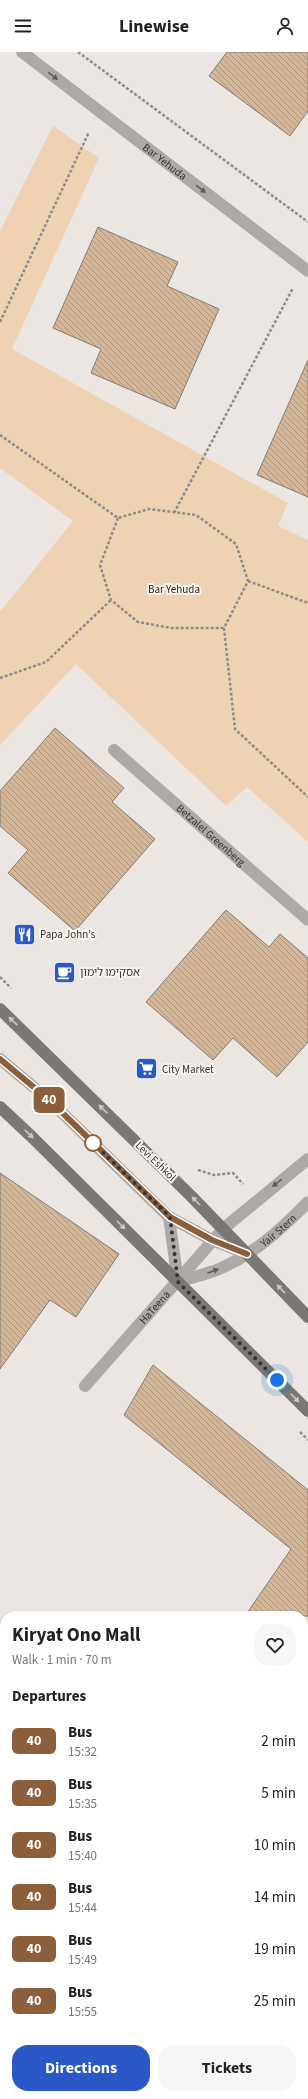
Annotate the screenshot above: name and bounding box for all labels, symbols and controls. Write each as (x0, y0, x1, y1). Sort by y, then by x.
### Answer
text: Linewise (119, 14, 189, 39)
icon: menu (12, 15, 34, 37)
icon: person (274, 15, 296, 37)
one-way arrow (48, 71, 58, 79)
street label: Bar Yehuda (139, 140, 190, 184)
one-way arrow (195, 185, 206, 193)
park label: Bar Yehuda (148, 582, 200, 597)
street label: Betzalel Greenberg (173, 801, 249, 870)
restaurant icon: Papa John's (12, 921, 38, 947)
place label: Papa John's (40, 927, 96, 942)
cafe icon: אסקימו לימון (52, 959, 78, 985)
place label: אסקימו לימון (80, 965, 140, 980)
one-way arrow (8, 1016, 18, 1026)
supermarket icon: City Market (133, 1056, 159, 1082)
place label: City Market (162, 1062, 214, 1077)
line badge: 40 (31, 1087, 67, 1113)
text: 40 (42, 1090, 56, 1110)
one-way arrow (98, 1105, 108, 1114)
one-way arrow (24, 1129, 34, 1138)
unlabelled marker (84, 1134, 102, 1152)
street label: Levi Eshkol (132, 1138, 179, 1185)
one-way arrow (272, 1178, 283, 1187)
one-way arrow (192, 1196, 201, 1205)
street label: Yair Stern (256, 1211, 300, 1251)
one-way arrow (116, 1220, 126, 1230)
one-way arrow (208, 1267, 220, 1273)
one-way arrow (276, 1284, 285, 1294)
street label: HaTeena (136, 1287, 174, 1328)
your location (267, 1370, 287, 1390)
one-way arrow (290, 1393, 300, 1403)
text: Kiryat Ono Mall (12, 1622, 140, 1649)
button: heart (254, 1624, 296, 1666)
text: Walk · 1 min · 70 m (12, 1651, 112, 1669)
text: Departures (12, 1686, 86, 1707)
text: Bus (68, 1722, 92, 1743)
text: 40 (27, 1731, 41, 1751)
text: 2 min (261, 1731, 296, 1752)
text: 15:32 (68, 1743, 97, 1761)
text: Bus (68, 1774, 92, 1795)
text: 40 (27, 1783, 41, 1803)
text: 5 min (261, 1783, 296, 1804)
text: 15:35 (68, 1795, 97, 1813)
text: Bus (68, 1826, 92, 1847)
text: 40 (27, 1835, 41, 1855)
text: 10 min (254, 1835, 296, 1856)
text: 15:40 (68, 1847, 97, 1865)
text: Bus (68, 1878, 92, 1899)
text: 40 (27, 1887, 41, 1907)
text: 14 min (254, 1887, 296, 1908)
text: 15:44 (68, 1899, 97, 1917)
text: Bus (68, 1930, 92, 1951)
text: 40 (27, 1939, 41, 1959)
text: 19 min (254, 1939, 296, 1960)
text: 15:49 (68, 1951, 97, 1969)
text: Bus (68, 1982, 92, 2003)
text: 40 (27, 1991, 41, 2011)
text: 25 min (254, 1991, 296, 2012)
text: 15:55 (68, 2003, 97, 2021)
button: Directions (12, 2045, 150, 2091)
button: Tickets (158, 2045, 296, 2091)

